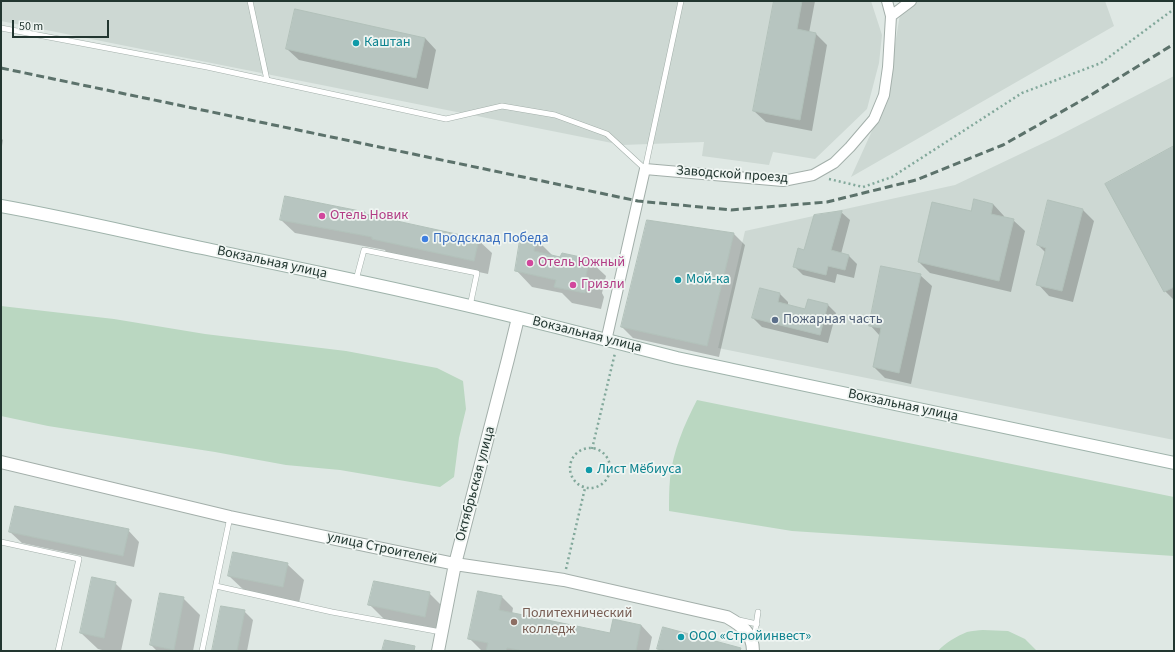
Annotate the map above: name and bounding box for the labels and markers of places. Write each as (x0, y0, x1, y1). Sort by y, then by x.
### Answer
place label: Каштан (364, 35, 411, 51)
marker: Каштан (351, 38, 361, 48)
place label: Отель Новик (330, 208, 408, 224)
marker: Отель Новик (317, 211, 327, 221)
place label: Продсклад Победа (433, 231, 549, 247)
marker: Продсклад Победа (420, 234, 430, 244)
place label: Отель Южный (538, 255, 625, 271)
marker: Отель Южный (525, 258, 535, 268)
place label: Мой-ка (686, 272, 730, 288)
marker: Мой-ка (673, 275, 683, 285)
place label: Гризли (581, 277, 625, 293)
marker: Гризли (568, 280, 578, 290)
place label: Пожарная часть (783, 312, 883, 328)
marker: Пожарная часть (770, 315, 780, 325)
place label: Лист Мёбиуса (597, 462, 682, 478)
marker: Лист Мёбиуса (584, 465, 594, 475)
place label: Политехнический колледж (522, 606, 632, 638)
marker: Политехнический колледж (509, 617, 519, 627)
place label: ООО «Стройинвест» (689, 629, 811, 645)
marker: ООО «Стройинвест» (676, 632, 686, 642)

